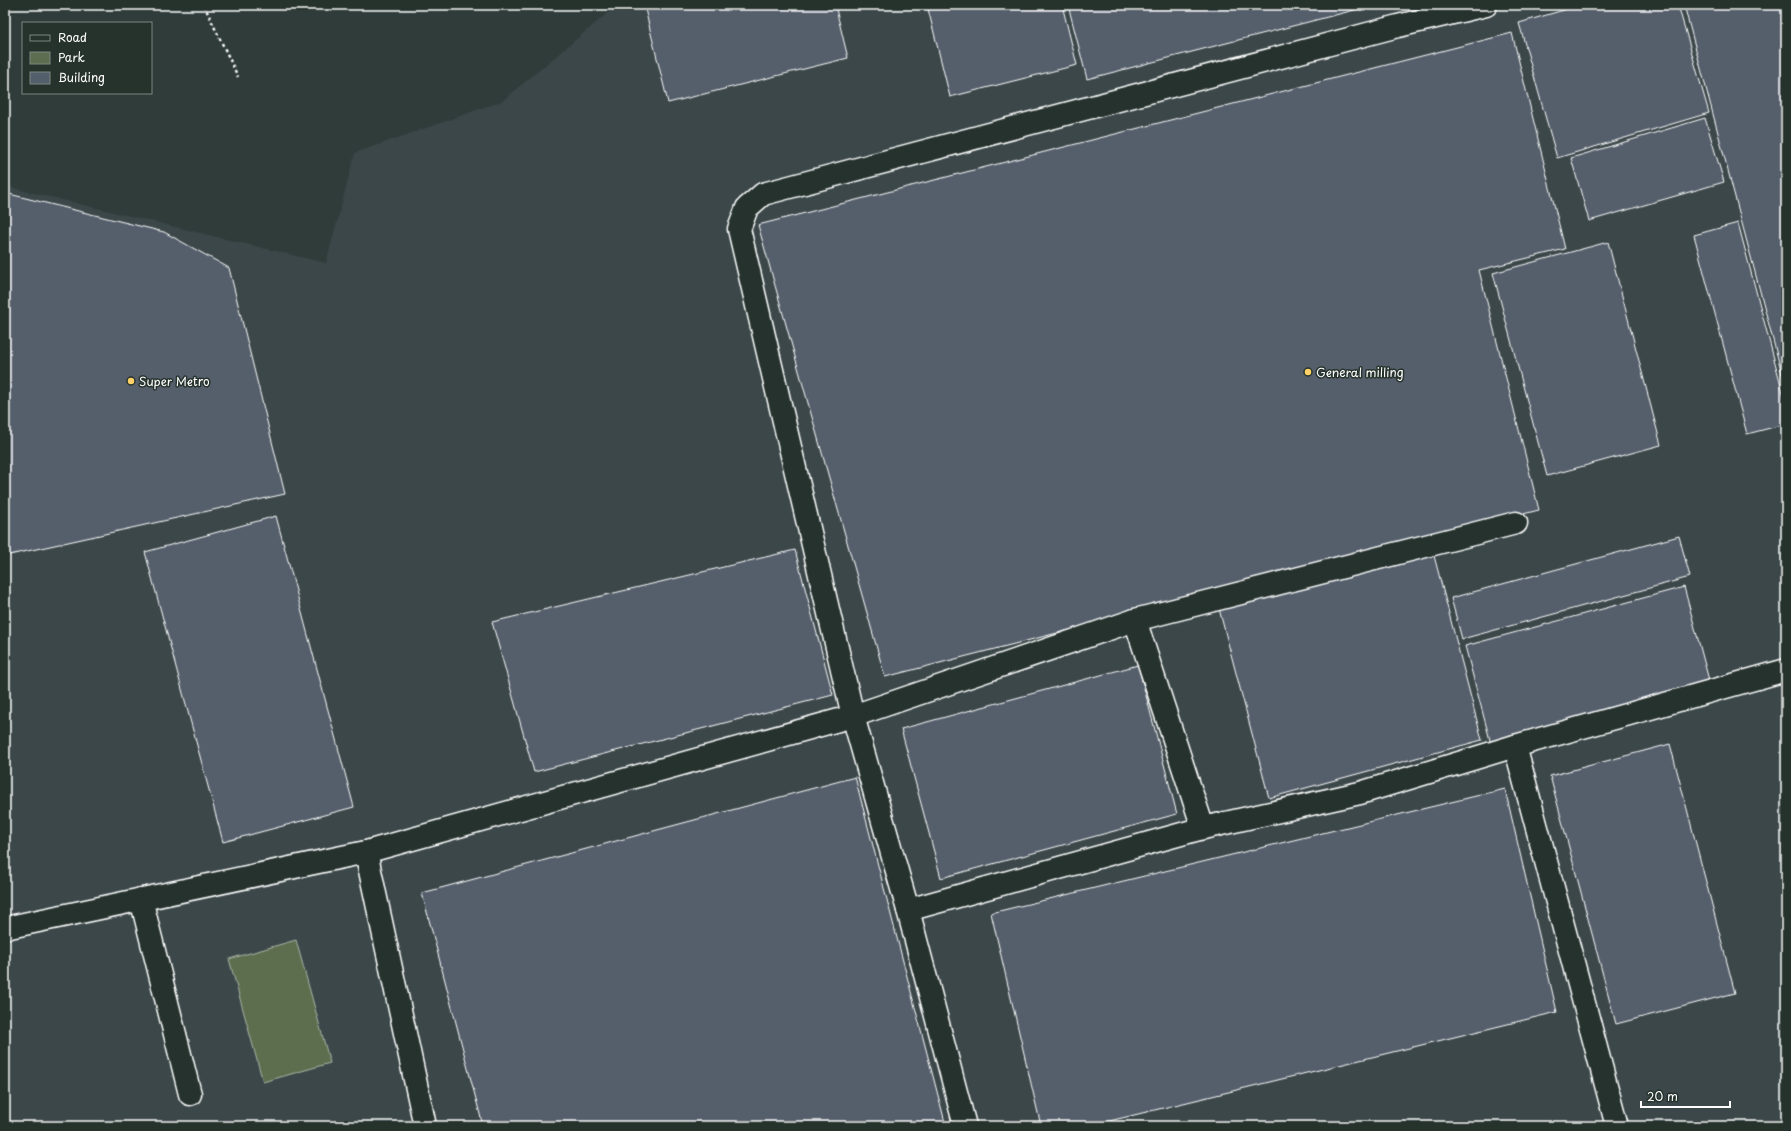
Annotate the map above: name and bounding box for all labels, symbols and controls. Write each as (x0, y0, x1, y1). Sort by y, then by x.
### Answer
legend (22, 22, 152, 94)
text: Road (58, 28, 87, 46)
text: Park (58, 48, 85, 66)
text: Building (58, 68, 105, 86)
place label: General milling (1316, 363, 1404, 381)
marker: General milling (1303, 367, 1313, 377)
place label: Super Metro (139, 372, 210, 390)
marker: Super Metro (126, 376, 136, 386)
scale bar (1641, 1083, 1730, 1109)
text: 20 m (1647, 1087, 1678, 1105)

